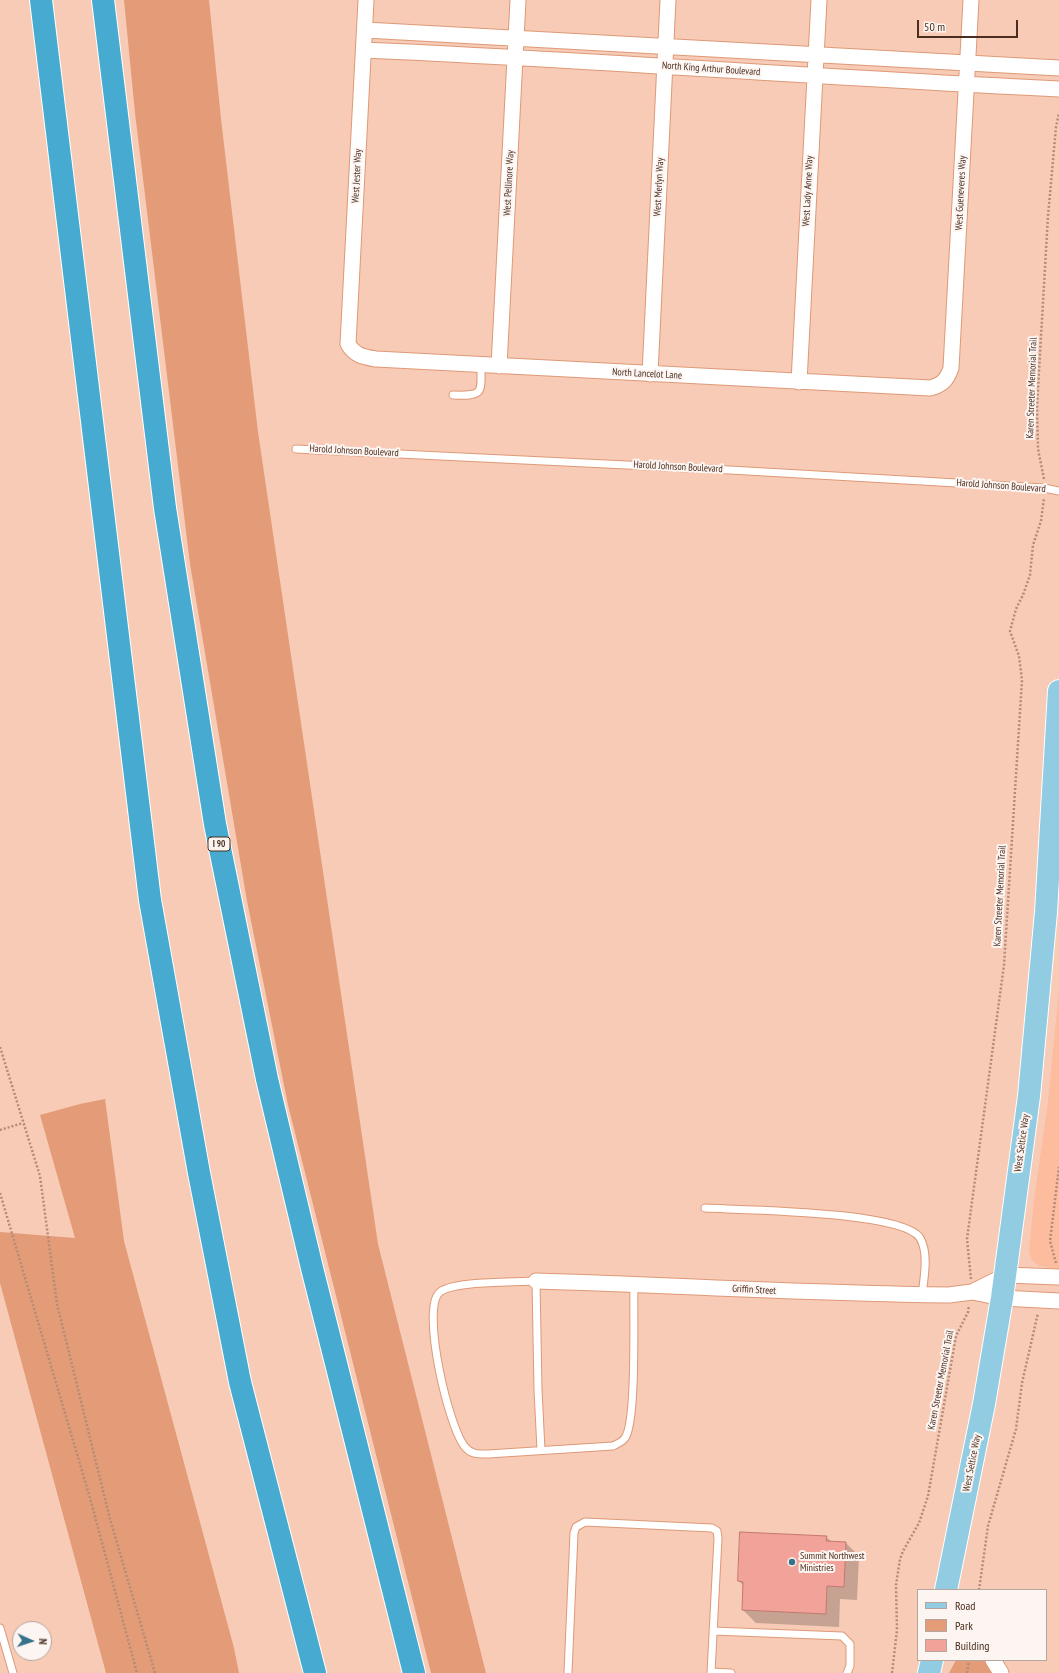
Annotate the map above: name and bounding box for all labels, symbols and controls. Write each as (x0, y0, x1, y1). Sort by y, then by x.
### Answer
scale bar (919, 12, 1020, 38)
text: 50 m (924, 19, 945, 34)
street label: North King Arthur Boulevard (661, 60, 761, 78)
street label: West Jester Way (350, 148, 364, 204)
street label: West Pellinore Way (501, 150, 517, 216)
street label: West Lady Anne Way (800, 155, 816, 227)
street label: West Gueneveres Way (953, 155, 969, 231)
street label: West Merlyn Way (651, 157, 667, 217)
street label: Karen Streeter Memorial Trail (1024, 337, 1040, 439)
street label: North Lancelot Lane (612, 366, 682, 382)
street label: Harold Johnson Boulevard (309, 443, 399, 459)
street label: Harold Johnson Boulevard (633, 459, 723, 475)
street label: Harold Johnson Boulevard (956, 477, 1046, 495)
road number: I 90 (208, 837, 230, 851)
street label: Karen Streeter Memorial Trail (991, 845, 1009, 947)
street label: West Seltice Way (1012, 1113, 1032, 1173)
street label: Griffin Street (732, 1283, 776, 1297)
street label: Karen Streeter Memorial Trail (925, 1329, 957, 1431)
street label: West Seltice Way (961, 1433, 983, 1493)
place label: Summit Northwest Ministries (800, 1550, 865, 1574)
marker: Summit Northwest Ministries (787, 1557, 797, 1567)
legend (917, 1589, 1047, 1661)
text: Road (955, 1598, 975, 1613)
text: Park (955, 1618, 973, 1633)
north arrow (12, 1621, 52, 1661)
text: N (36, 1638, 50, 1645)
text: Building (955, 1638, 990, 1653)

